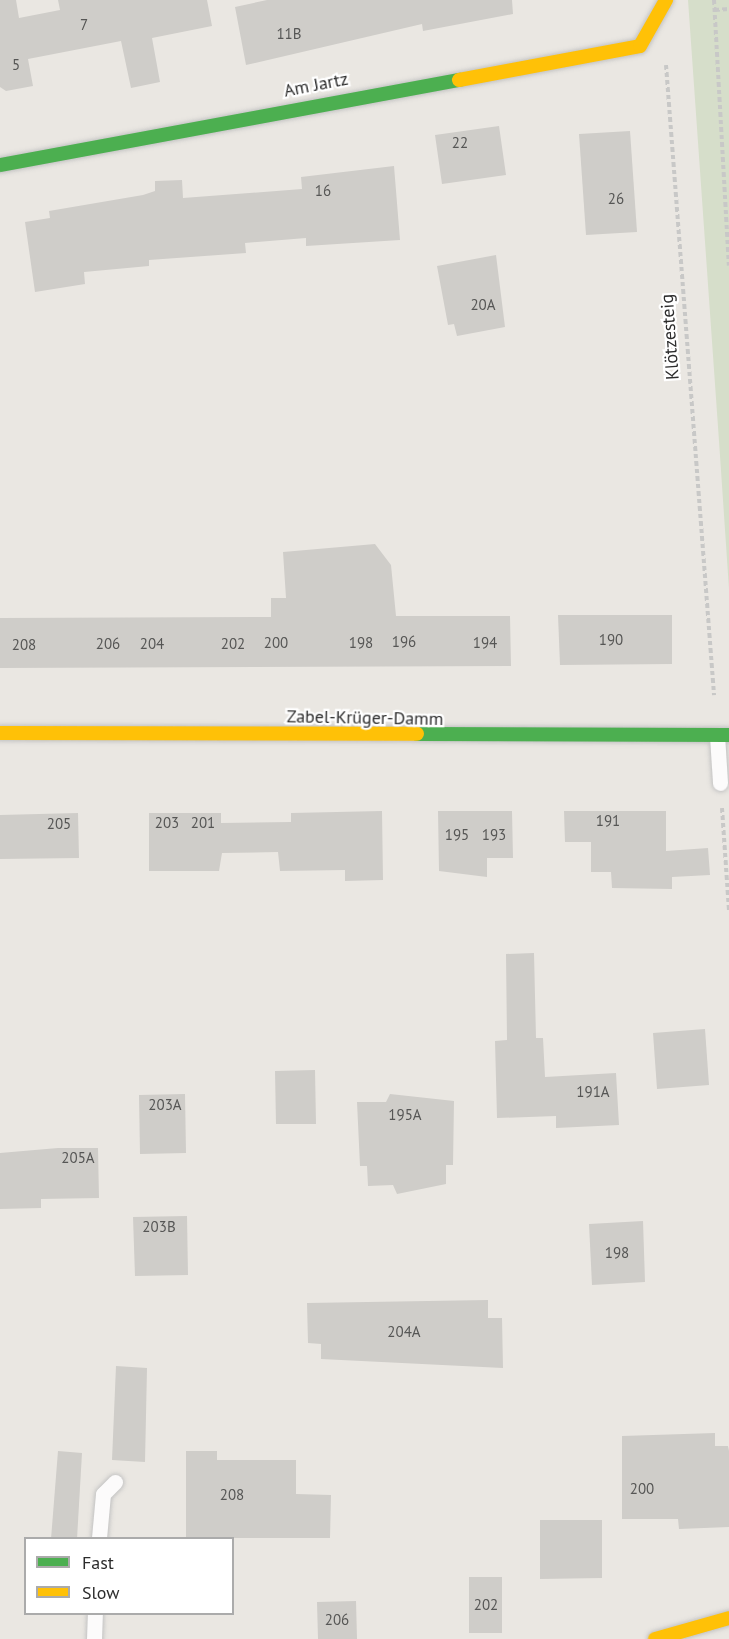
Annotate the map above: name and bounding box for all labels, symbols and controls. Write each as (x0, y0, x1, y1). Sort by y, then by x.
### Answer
house number: 7 (80, 16, 88, 34)
house number: 11B (276, 25, 302, 43)
house number: 5 (12, 56, 20, 74)
street label: Am Jartz (282, 68, 350, 102)
house number: 22 (452, 134, 468, 152)
house number: 16 (315, 182, 331, 200)
house number: 26 (608, 190, 624, 208)
street label: Klötzesteig (656, 293, 684, 381)
house number: 20A (470, 296, 496, 314)
house number: 190 (599, 631, 623, 649)
house number: 196 (392, 633, 416, 651)
house number: 200 (264, 634, 288, 652)
house number: 198 (349, 634, 373, 652)
house number: 194 (473, 634, 497, 652)
house number: 206 (96, 635, 120, 653)
house number: 204 (140, 635, 164, 653)
house number: 202 (221, 635, 245, 653)
house number: 208 (12, 636, 36, 654)
street label: Zabel-Krüger-Damm (287, 706, 443, 730)
house number: 191 (596, 812, 620, 830)
house number: 203 (155, 814, 179, 832)
house number: 201 (191, 814, 215, 832)
house number: 205 (47, 815, 71, 833)
house number: 195 (445, 826, 469, 844)
house number: 193 (482, 826, 506, 844)
house number: 191A (576, 1083, 610, 1101)
house number: 203A (148, 1096, 182, 1114)
house number: 195A (388, 1106, 422, 1124)
house number: 205A (61, 1149, 95, 1167)
house number: 203B (142, 1218, 176, 1236)
house number: 198 (605, 1244, 629, 1262)
house number: 204A (387, 1323, 421, 1341)
house number: 200 (630, 1480, 654, 1498)
house number: 208 (220, 1486, 244, 1504)
legend (24, 1537, 234, 1615)
text: Fast (82, 1551, 114, 1574)
text: Slow (82, 1581, 120, 1604)
house number: 202 (474, 1596, 498, 1614)
house number: 206 (325, 1611, 349, 1629)

